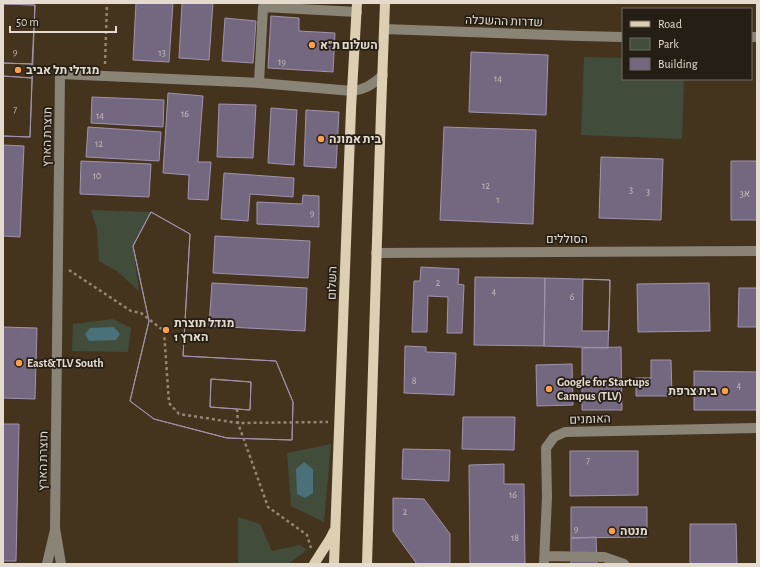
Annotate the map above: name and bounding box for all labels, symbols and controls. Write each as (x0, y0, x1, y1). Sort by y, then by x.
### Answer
scale bar (10, 8, 116, 34)
legend (622, 8, 752, 80)
street label: שדרות ההשכלה (465, 14, 543, 28)
text: 50 m (16, 16, 39, 28)
text: Road (658, 18, 682, 30)
text: Park (658, 38, 679, 50)
place label: השלום ת"א (320, 39, 378, 51)
marker: השלום ת"א (307, 40, 317, 50)
house number: 9 (13, 47, 18, 57)
house number: 13 (158, 48, 166, 58)
house number: 19 (278, 57, 286, 67)
text: Building (658, 58, 698, 70)
place label: מגדלי תל אביב (26, 64, 100, 76)
marker: מגדלי תל אביב (13, 65, 23, 75)
house number: 14 (494, 74, 502, 84)
house number: 7 (13, 105, 17, 115)
street label: תוצרת הארץ (40, 107, 54, 167)
house number: 16 (181, 109, 189, 119)
house number: 14 (96, 111, 104, 121)
place label: בית אמונה (329, 133, 382, 145)
marker: בית אמונה (316, 134, 326, 144)
house number: 12 (95, 139, 103, 149)
house number: 10 (93, 171, 101, 181)
house number: 12 (482, 181, 490, 191)
house number: 3 (629, 185, 633, 195)
house number: 3 (646, 187, 650, 197)
house number: 3א (740, 189, 750, 199)
house number: 1 (496, 195, 500, 205)
house number: 9 (310, 208, 315, 218)
street label: הסוללים (546, 233, 588, 245)
street label: השלום (325, 266, 339, 300)
house number: 2 (436, 278, 441, 288)
house number: 4 (492, 287, 497, 297)
house number: 6 (570, 292, 575, 302)
place label: מגדל תוצרת הארץ 1 (174, 317, 235, 343)
marker: מגדל תוצרת הארץ 1 (161, 325, 171, 335)
place label: East&TLV South (27, 357, 104, 369)
marker: East&TLV South (14, 358, 24, 368)
house number: 8 (412, 376, 417, 386)
place label: Google for Startups Campus (TLV) (557, 376, 650, 403)
house number: 4 (737, 381, 742, 391)
marker: Google for Startups Campus (TLV) (544, 384, 554, 394)
place label: בית צרפת (668, 385, 717, 397)
marker: בית צרפת (720, 386, 730, 396)
street label: האומנים (569, 412, 611, 426)
street label: תוצרת הארץ (36, 431, 50, 491)
house number: 7 (586, 456, 590, 466)
house number: 16 (509, 490, 517, 500)
house number: 2 (403, 507, 408, 517)
house number: 9 (574, 524, 579, 534)
place label: מנטה (620, 525, 648, 537)
marker: מנטה (607, 526, 617, 536)
house number: 18 (511, 533, 519, 543)

